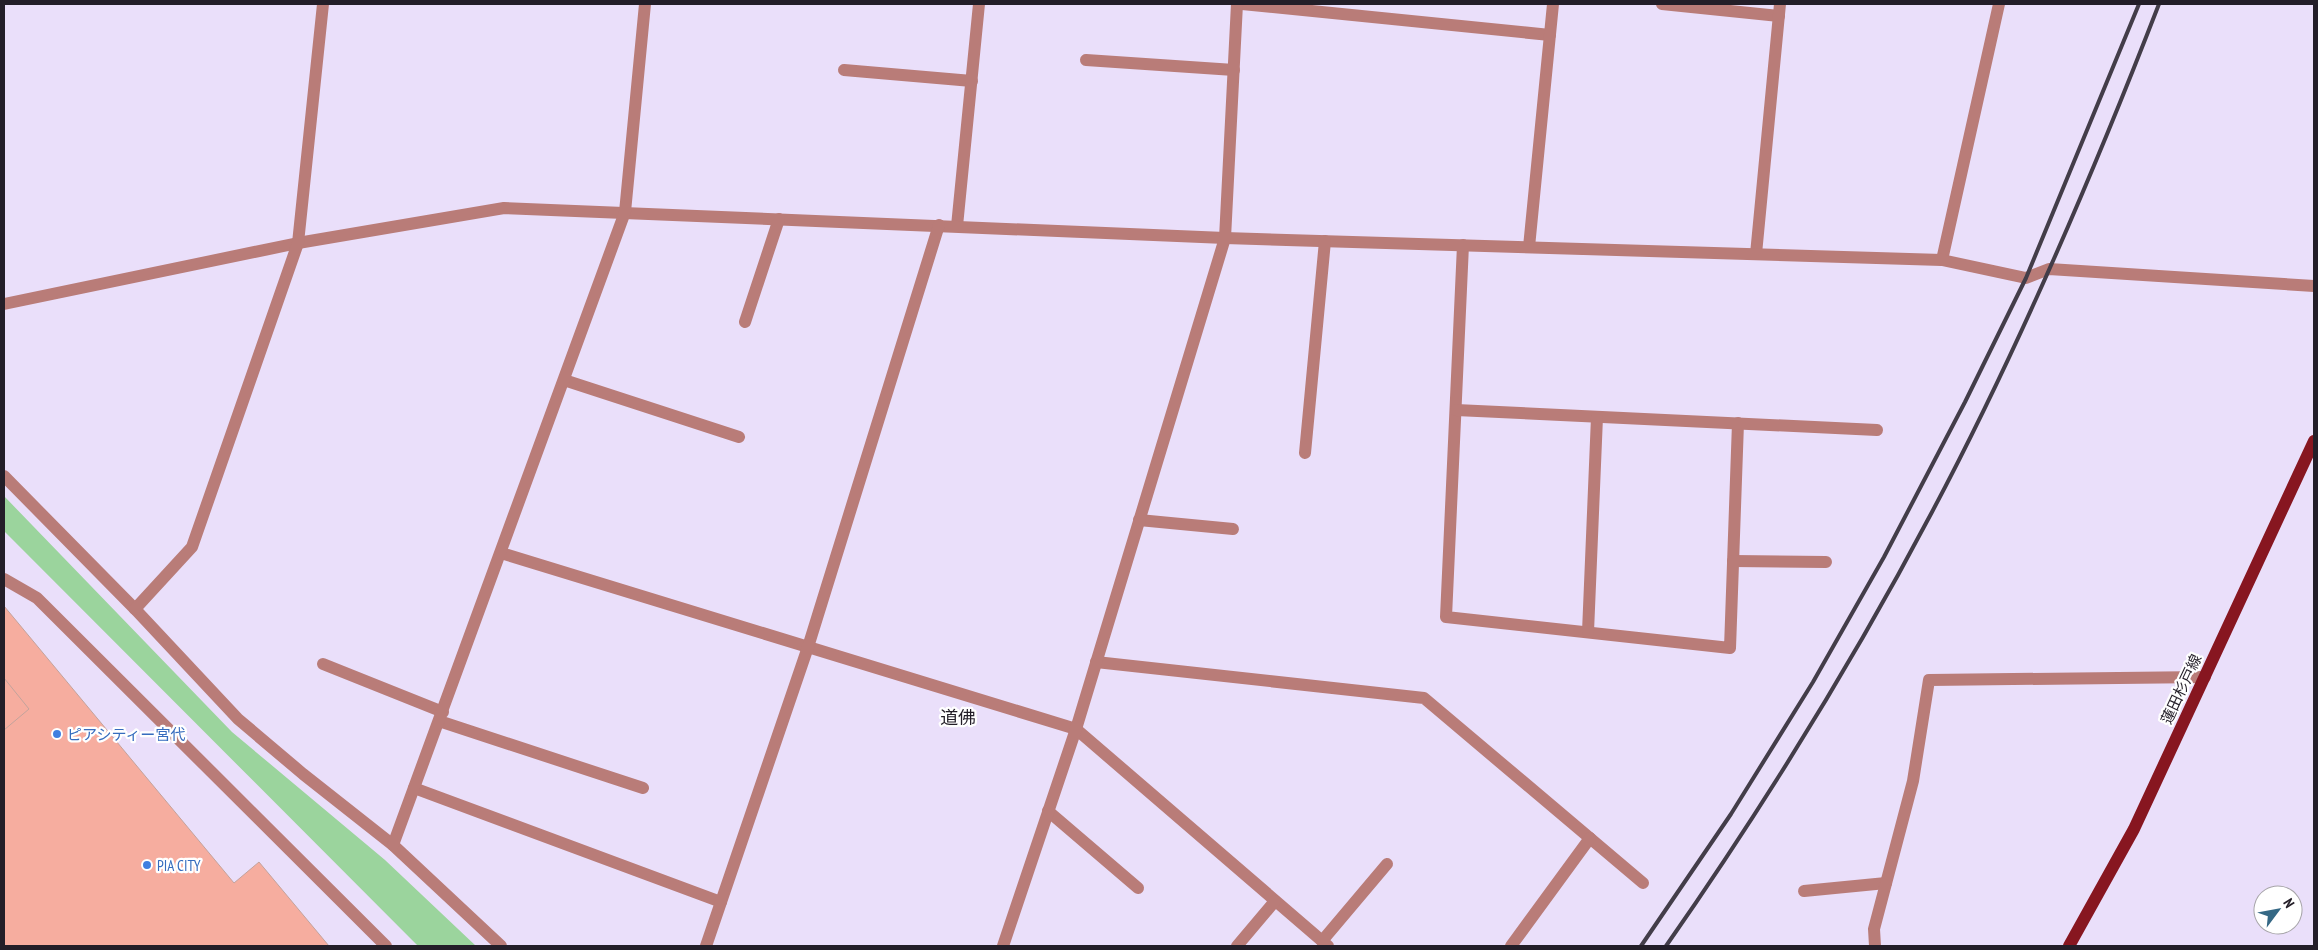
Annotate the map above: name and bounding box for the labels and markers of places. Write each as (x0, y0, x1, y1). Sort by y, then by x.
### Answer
place label: ピアシティー宮代 (67, 725, 186, 744)
marker: ピアシティー宮代 (51, 728, 63, 740)
place label: PIA CITY (157, 856, 201, 875)
marker: PIA CITY (141, 859, 153, 871)

